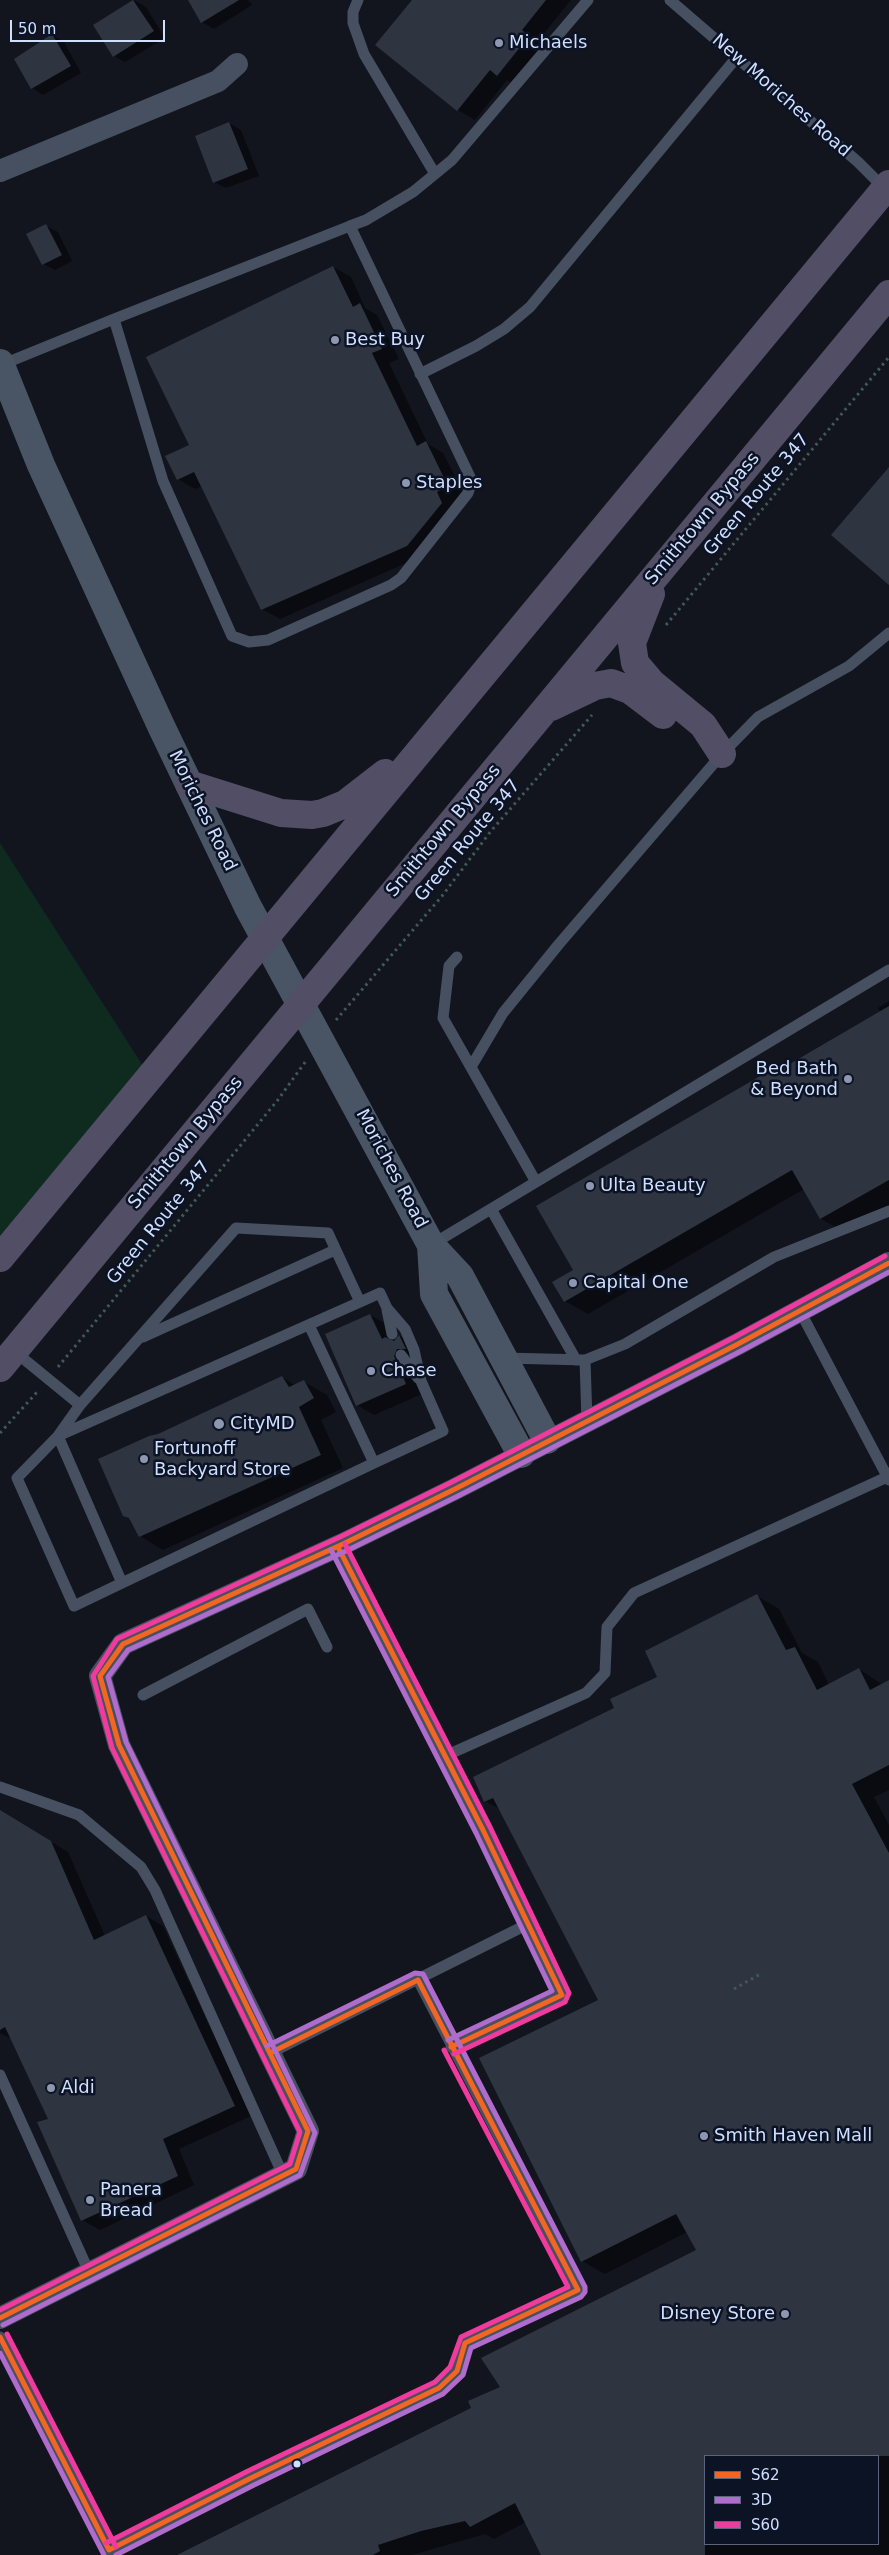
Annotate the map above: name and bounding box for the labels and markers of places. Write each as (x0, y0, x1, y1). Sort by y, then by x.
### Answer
place label: Michaels (509, 32, 587, 54)
marker: Michaels (493, 37, 505, 49)
place label: Best Buy (345, 329, 425, 351)
marker: Best Buy (329, 334, 341, 346)
place label: Staples (416, 472, 482, 494)
marker: Staples (400, 477, 412, 489)
place label: Bed Bath & Beyond (750, 1058, 838, 1100)
marker: Bed Bath & Beyond (842, 1073, 854, 1085)
place label: Ulta Beauty (600, 1175, 706, 1197)
marker: Ulta Beauty (584, 1180, 596, 1192)
place label: Capital One (583, 1272, 688, 1294)
marker: Capital One (567, 1277, 579, 1289)
place label: Chase (381, 1360, 436, 1382)
marker: Chase (365, 1365, 377, 1377)
place label: CityMD (230, 1413, 295, 1435)
marker: CityMD (212, 1417, 226, 1431)
place label: Fortunoff Backyard Store (154, 1438, 291, 1480)
marker: Fortunoff Backyard Store (138, 1453, 150, 1465)
place label: Aldi (61, 2077, 95, 2099)
marker: Aldi (45, 2082, 57, 2094)
place label: Smith Haven Mall (714, 2125, 872, 2147)
marker: Smith Haven Mall (698, 2130, 710, 2142)
place label: Panera Bread (100, 2179, 162, 2222)
marker: Panera Bread (84, 2194, 96, 2206)
place label: Disney Store (660, 2303, 775, 2325)
marker: Disney Store (779, 2308, 791, 2320)
unlabelled marker (292, 2459, 302, 2469)

